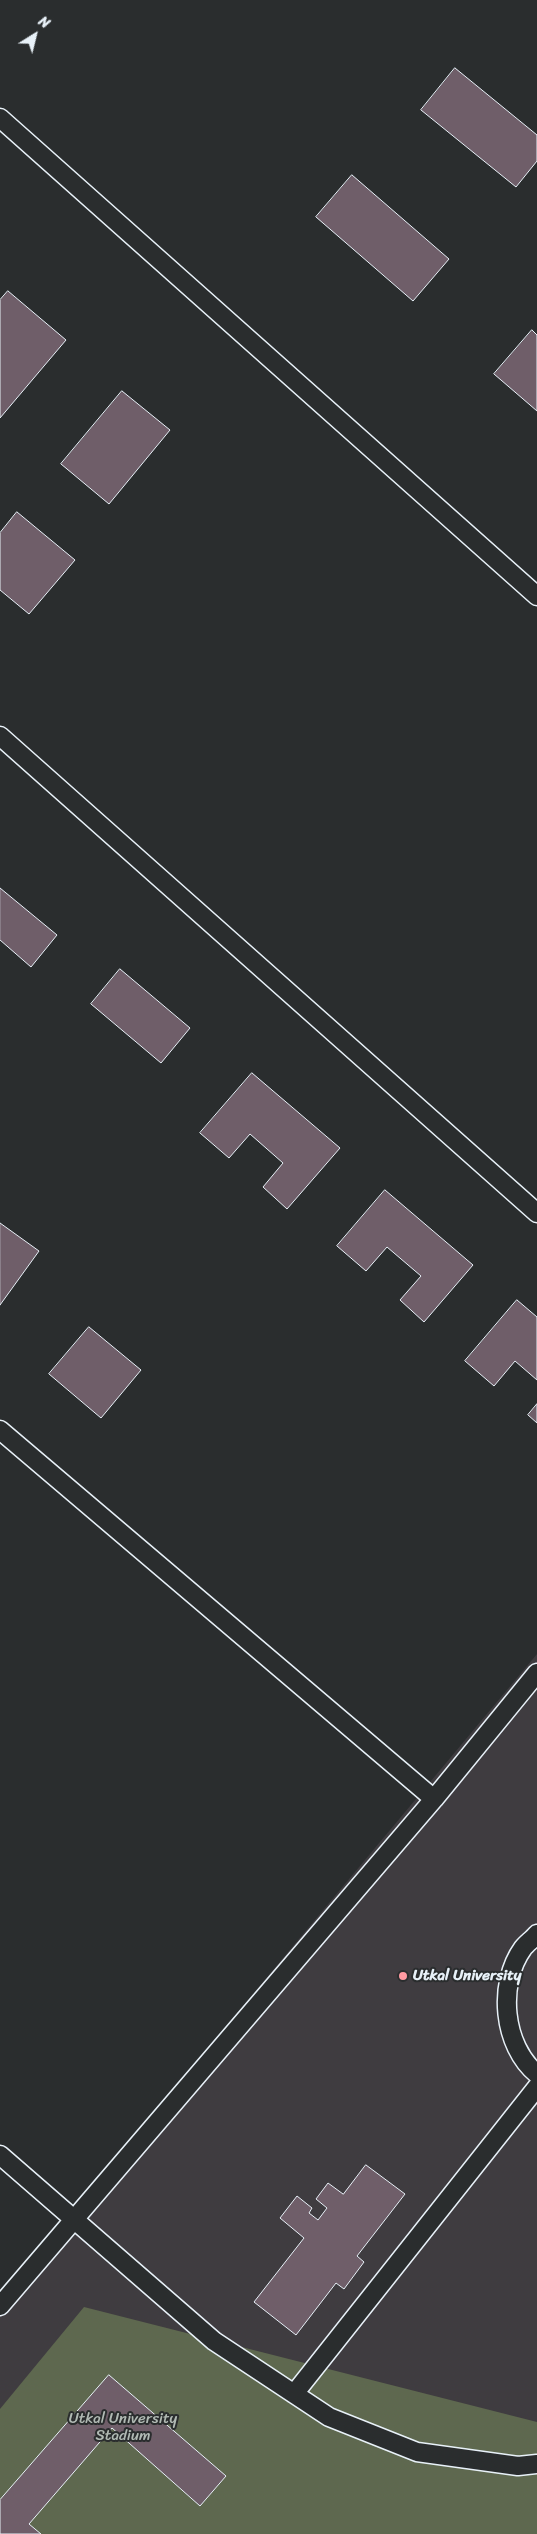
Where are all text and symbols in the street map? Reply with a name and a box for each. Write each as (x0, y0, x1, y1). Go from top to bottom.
text: N (33, 9, 55, 35)
north arrow (10, 10, 60, 60)
place label: Utkal University (413, 1967, 521, 1985)
marker: Utkal University (397, 1970, 409, 1982)
park label: Utkal University Stadium (69, 2410, 177, 2445)

